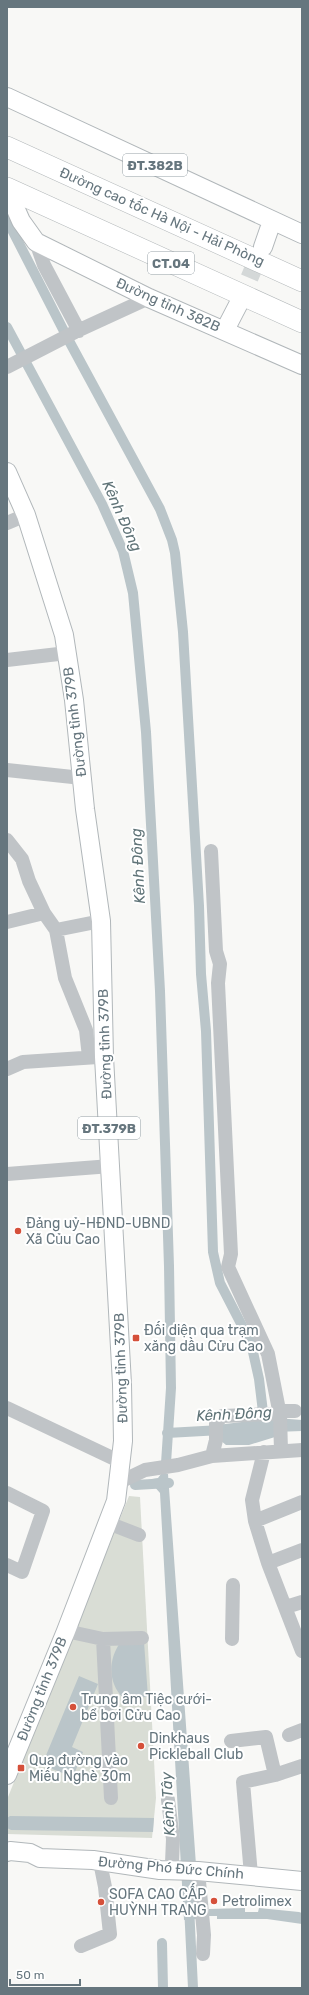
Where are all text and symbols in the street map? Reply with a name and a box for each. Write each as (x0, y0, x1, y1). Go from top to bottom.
road number: ĐT.382B (123, 154, 187, 176)
street label: Đường cao tốc Hà Nội - Hải Phòng (57, 163, 268, 270)
road number: CT.04 (148, 252, 194, 274)
street label: Đường tỉnh 382B (113, 274, 223, 336)
water label: Kênh Đông (98, 478, 146, 554)
street label: Đường tỉnh 379B (60, 666, 90, 778)
water label: Kênh Đông (127, 828, 149, 904)
street label: Đường tỉnh 379B (95, 988, 115, 1100)
road number: ĐT.379B (78, 1117, 140, 1139)
place label: Đảng uỷ-HĐND-UBND Xã Củu Cao (26, 1215, 170, 1248)
marker: Đảng uỷ-HĐND-UBND Xã Củu Cao (13, 1226, 23, 1236)
street label: Đường tỉnh 379B (111, 1312, 131, 1424)
place label: Đối diện qua trạm xăng dầu Cửu Cao (144, 1321, 263, 1355)
marker: Đối diện qua trạm xăng dầu Cửu Cao (131, 1333, 141, 1343)
water label: Kênh Đông (196, 1403, 272, 1425)
street label: Đường tỉnh 379B (13, 1635, 71, 1743)
place label: Trung âm Tiệc cưới- bể bơi Cửu Cao (81, 1691, 212, 1724)
marker: Trung âm Tiệc cưới- bể bơi Cửu Cao (68, 1702, 78, 1712)
place label: Dinkhaus Pickleball Club (149, 1730, 243, 1763)
marker: Dinkhaus Pickleball Club (136, 1741, 146, 1751)
place label: Qua đường vào Miếu Nghè 30m (29, 1752, 131, 1785)
marker: Qua đường vào Miếu Nghè 30m (16, 1763, 26, 1773)
water label: Kênh Tây (157, 1771, 179, 1836)
street label: Đường Phó Đức Chính (97, 1853, 245, 1883)
place label: SOFA CAO CẤP HUỲNH TRANG (109, 1883, 207, 1919)
place label: Petrolimex (222, 1893, 292, 1910)
marker: Petrolimex (209, 1896, 219, 1906)
marker: SOFA CAO CẤP HUỲNH TRANG (96, 1897, 106, 1907)
scale bar (10, 1961, 80, 1987)
text: 50 m (16, 1968, 44, 1982)

